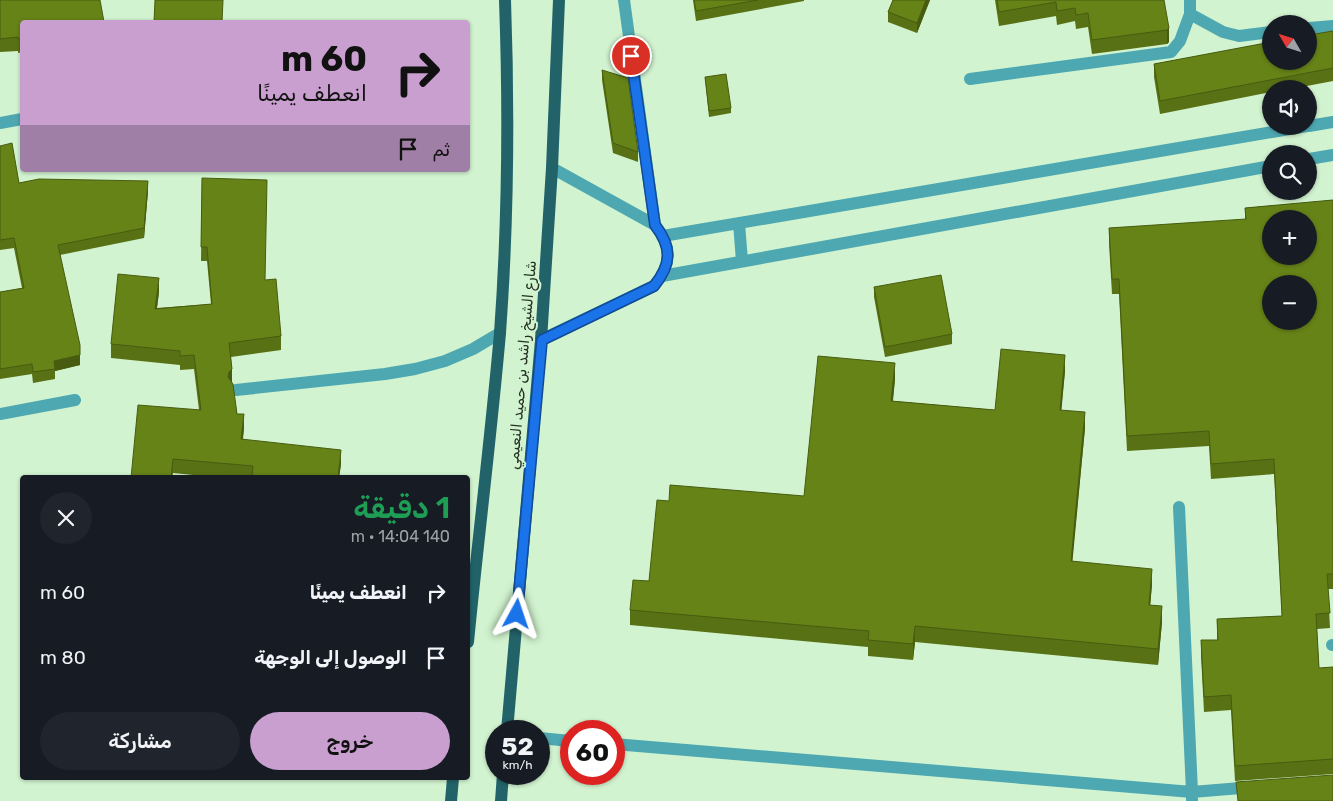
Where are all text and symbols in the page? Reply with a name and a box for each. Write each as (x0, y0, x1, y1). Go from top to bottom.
north arrow (1262, 15, 1318, 70)
map controls (1262, 15, 1317, 330)
pin (610, 35, 652, 77)
text: 60 m (281, 38, 367, 80)
icon: right (385, 40, 450, 105)
icon: arrive (617, 42, 645, 70)
text: انعطف يمينًا (257, 80, 367, 107)
button: sound (1262, 80, 1317, 135)
icon: arrive (394, 135, 422, 163)
text: ثم (432, 138, 450, 161)
button: search (1262, 145, 1317, 200)
button: + (1262, 210, 1317, 265)
street label: شارع الشيخ راشد بن حميد النعيمي (504, 260, 543, 471)
button: − (1262, 275, 1317, 330)
text: 1 دقيقة (353, 490, 450, 526)
button: close (40, 492, 92, 544)
text: 140 m · 14:04 (351, 527, 450, 546)
icon: right (422, 579, 450, 607)
text: 60 m (40, 581, 85, 604)
text: انعطف يمينًا (310, 581, 407, 604)
position arrow (490, 587, 542, 639)
icon: arrive (422, 644, 450, 672)
text: 80 m (40, 646, 86, 669)
text: الوصول إلى الوجهة (254, 646, 407, 669)
button: مشاركة (40, 712, 240, 770)
button: خروج (250, 712, 450, 770)
speed limit sign: 60 (560, 720, 625, 785)
text: 52 (501, 732, 534, 761)
text: km/h (503, 758, 532, 772)

